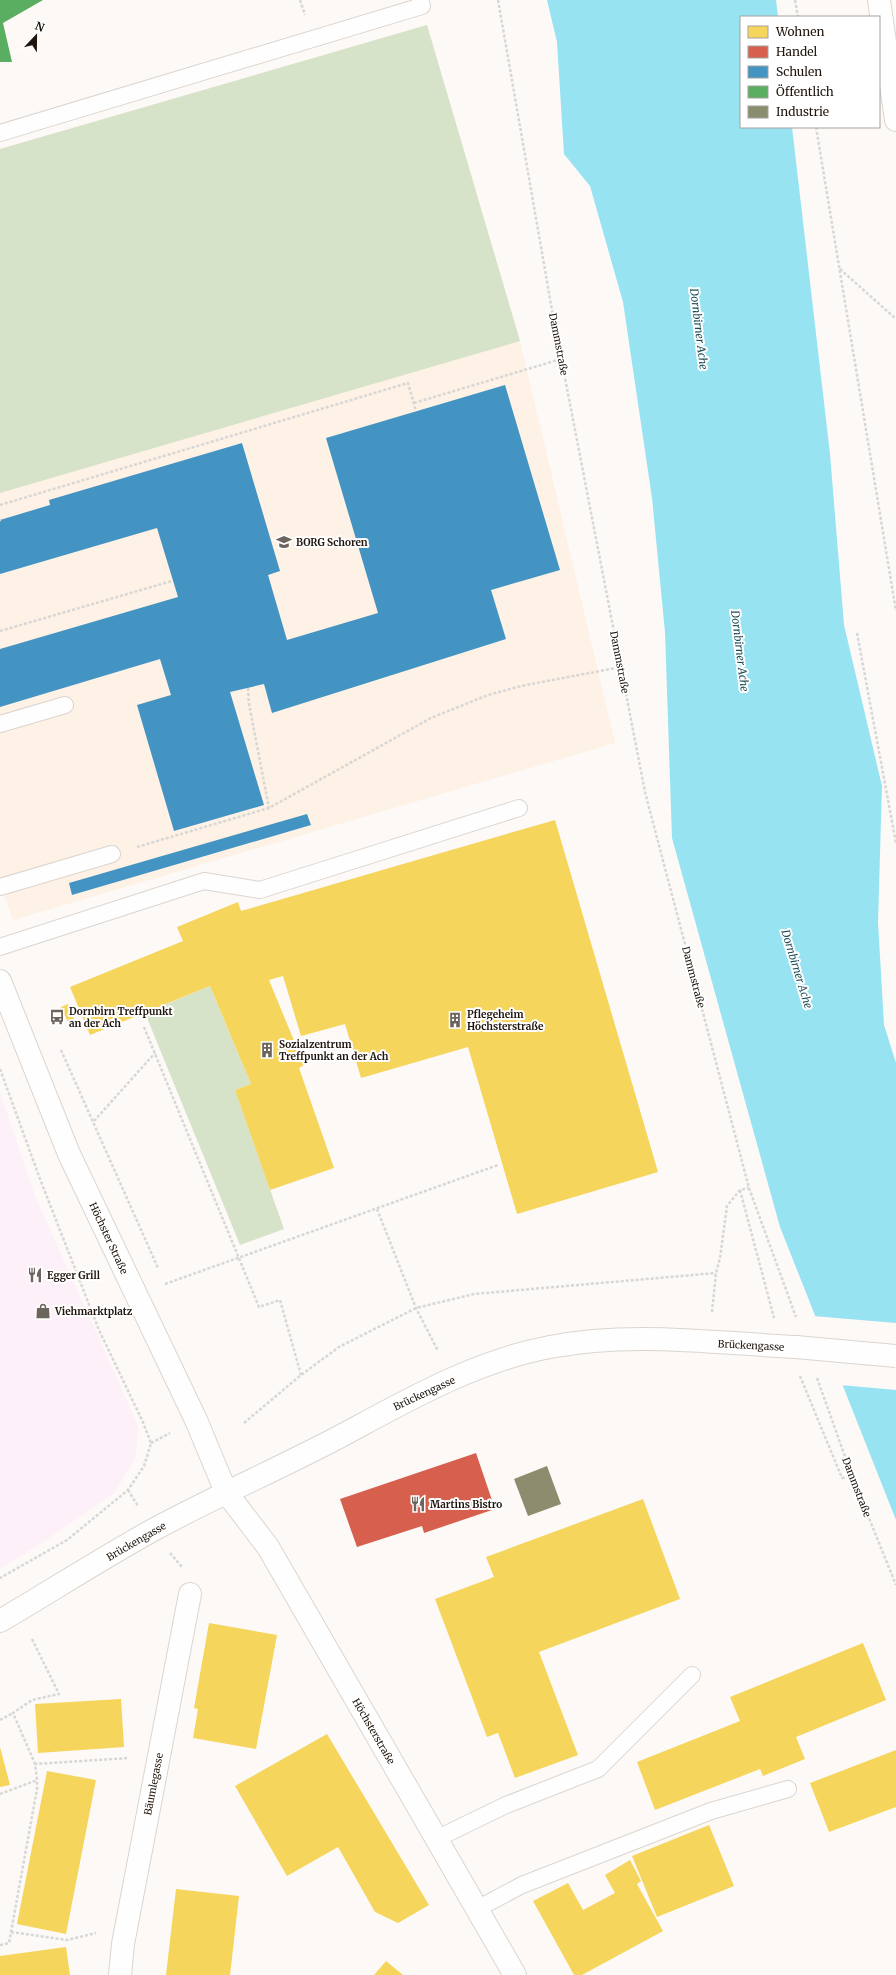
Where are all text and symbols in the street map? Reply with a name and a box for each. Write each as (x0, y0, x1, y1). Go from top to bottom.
north arrow (16, 16, 56, 56)
legend (740, 16, 880, 128)
text: N (33, 19, 47, 35)
text: Wohnen (775, 24, 824, 39)
text: Handel (776, 44, 818, 59)
text: Schulen (776, 64, 822, 79)
text: Öffentlich (776, 84, 834, 99)
text: Industrie (776, 104, 829, 119)
water label: Dornbirner Ache (687, 286, 711, 371)
street label: Dammstraße (546, 312, 571, 376)
school or university icon: BORG Schoren (275, 533, 293, 551)
place label: BORG Schoren (296, 536, 368, 549)
water label: Dornbirner Ache (728, 608, 752, 693)
street label: Dammstraße (607, 630, 632, 694)
water label: Dornbirner Ache (778, 927, 816, 1011)
street label: Dammstraße (679, 945, 708, 1009)
place label: Dornbirn Treffpunkt an der Ach (69, 1005, 173, 1030)
bus stop icon: Dornbirn Treffpunkt an der Ach (48, 1008, 66, 1026)
place label: Pflegeheim Höchsterstraße (467, 1008, 544, 1033)
building icon: Pflegeheim Höchsterstraße (446, 1011, 464, 1029)
place label: Sozialzentrum Treffpunkt an der Ach (279, 1038, 389, 1063)
building icon: Sozialzentrum Treffpunkt an der Ach (258, 1041, 276, 1059)
street label: Höchster Straße (86, 1200, 131, 1276)
restaurant icon: Egger Grill (26, 1266, 44, 1284)
place label: Egger Grill (47, 1269, 101, 1282)
shop icon: Viehmarktplatz (34, 1302, 52, 1320)
place label: Viehmarktplatz (54, 1305, 133, 1318)
street label: Brückengasse (717, 1337, 785, 1354)
street label: Brückengasse (391, 1373, 457, 1413)
street label: Dammstraße (839, 1455, 874, 1519)
restaurant icon: Martins Bistro (409, 1495, 427, 1513)
place label: Martins Bistro (430, 1498, 502, 1511)
street label: Brückengasse (104, 1519, 168, 1564)
street label: Höchsterstraße (349, 1696, 398, 1767)
street label: Bäumlegasse (141, 1752, 166, 1816)

